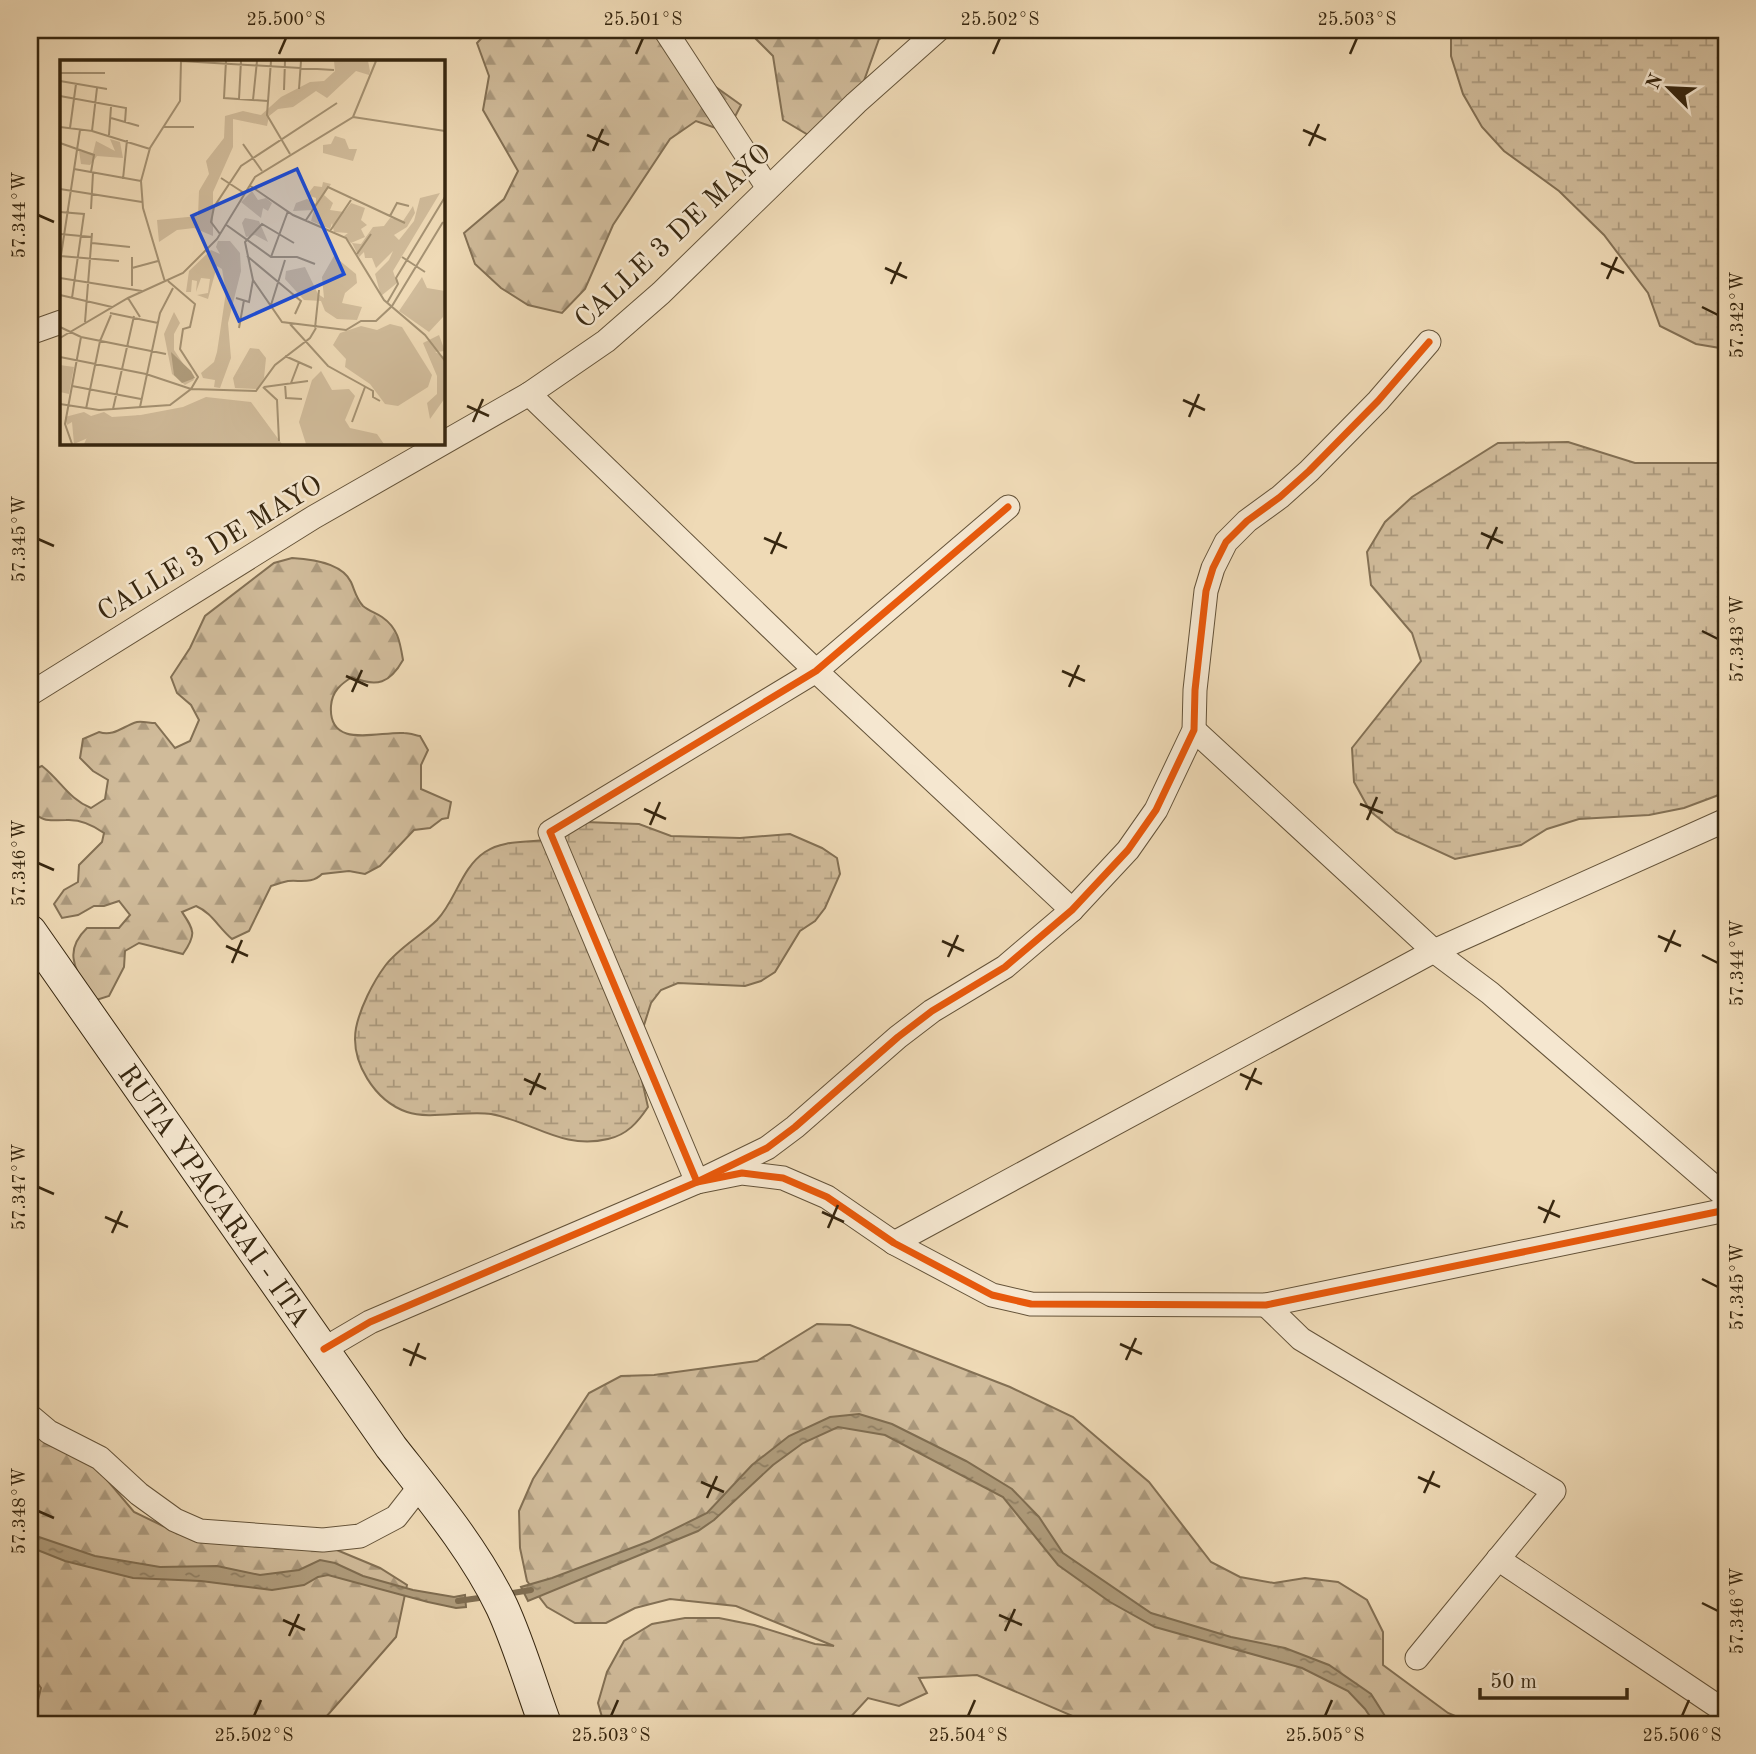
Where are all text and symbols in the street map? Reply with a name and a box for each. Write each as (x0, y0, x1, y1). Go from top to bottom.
text: 25.500°S (247, 11, 325, 29)
text: 25.501°S (604, 11, 682, 29)
text: 25.502°S (961, 11, 1039, 29)
text: 25.503°S (1318, 11, 1396, 29)
north arrow (1634, 52, 1704, 122)
inset map (60, 60, 444, 444)
text: N (1644, 71, 1668, 93)
street label: CALLE 3 DE MAYO (571, 139, 777, 335)
text: 57.344°W (11, 172, 29, 258)
text: 57.342°W (1729, 272, 1747, 358)
street label: CALLE 3 DE MAYO (93, 471, 328, 628)
text: 57.345°W (11, 496, 29, 582)
text: 57.343°W (1729, 596, 1747, 682)
text: 57.346°W (11, 820, 29, 906)
text: 57.344°W (1729, 920, 1747, 1006)
street label: RUTA YPACARAI - ITA (111, 1061, 314, 1333)
text: 57.347°W (11, 1144, 29, 1230)
text: 57.345°W (1729, 1244, 1747, 1330)
text: 57.348°W (11, 1468, 29, 1554)
text: 57.346°W (1729, 1568, 1747, 1654)
scale bar (1480, 1656, 1626, 1700)
text: 50 m (1490, 1672, 1537, 1693)
text: 25.502°S (215, 1727, 293, 1745)
text: 25.503°S (572, 1727, 650, 1745)
text: 25.504°S (929, 1727, 1007, 1745)
text: 25.505°S (1286, 1727, 1364, 1745)
text: 25.506°S (1643, 1727, 1721, 1745)

